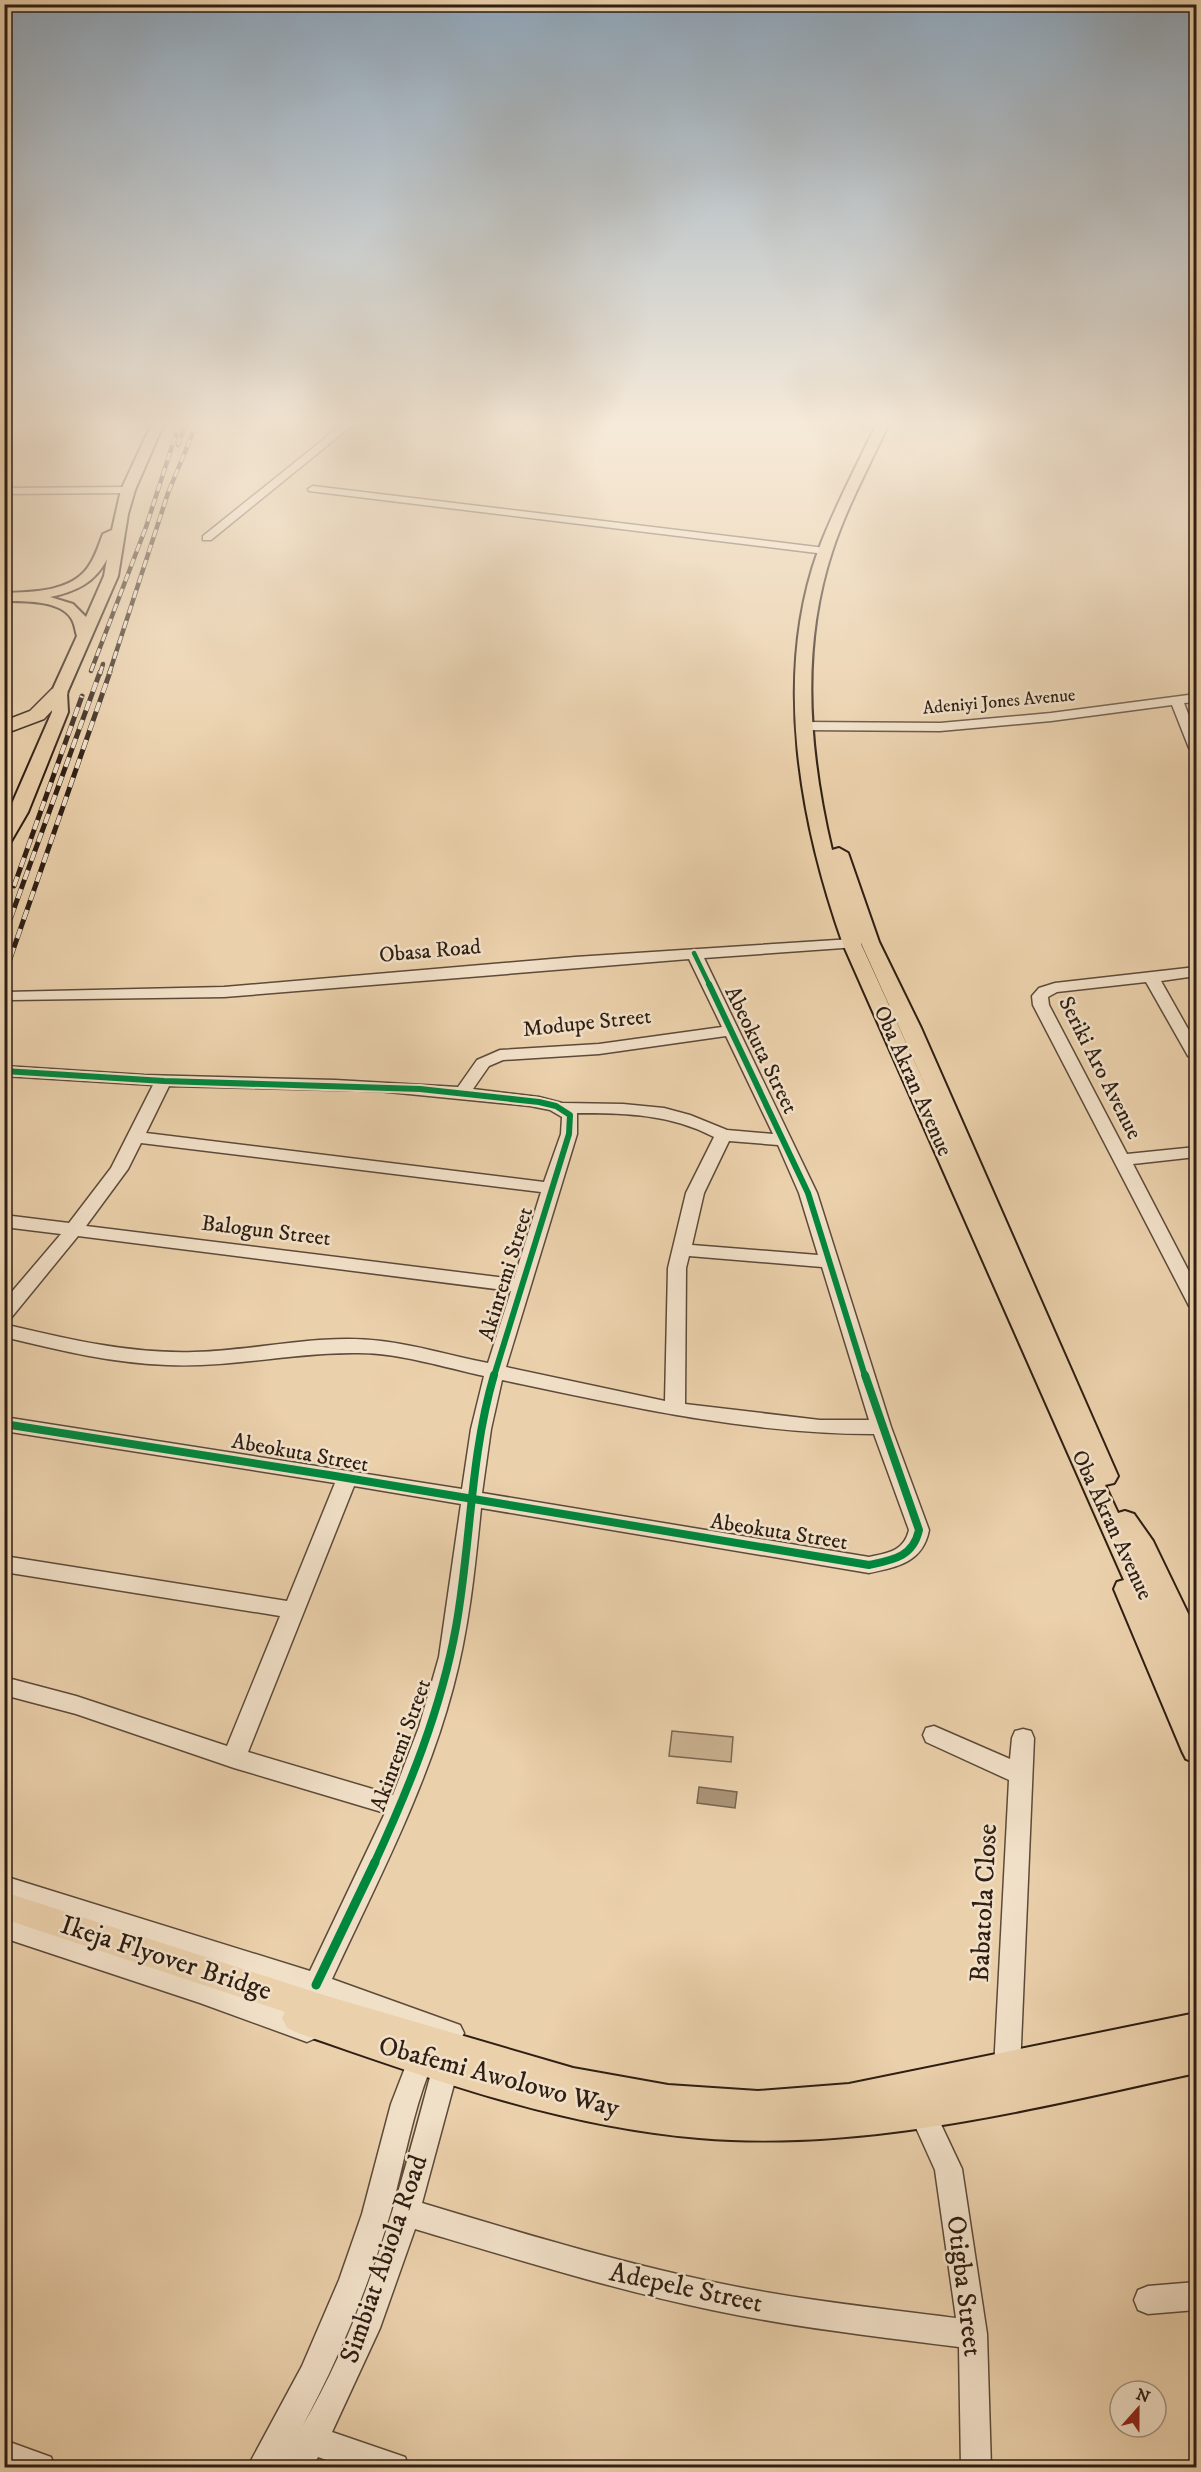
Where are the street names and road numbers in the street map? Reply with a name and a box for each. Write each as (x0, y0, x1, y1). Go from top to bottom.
street label: Adeniyi Jones Avenue (922, 684, 1076, 720)
street label: Obasa Road (378, 933, 482, 969)
street label: Abeokuta Street (718, 982, 804, 1118)
street label: Seriki Aro Avenue (1052, 992, 1148, 1144)
street label: Oba Akran Avenue (868, 1001, 958, 1161)
street label: Modupe Street (521, 1003, 653, 1043)
street label: Akinremi Street (473, 1204, 539, 1344)
street label: Balogun Street (200, 1210, 332, 1252)
street label: Abeokuta Street (229, 1428, 371, 1478)
street label: Oba Akran Avenue (1066, 1446, 1158, 1604)
street label: Abeokuta Street (708, 1508, 850, 1556)
street label: Akinremi Street (365, 1675, 437, 1815)
street label: Babatola Close (963, 1823, 1005, 1983)
street label: Ikeja Flyover Bridge (56, 1908, 276, 2008)
street label: Obafemi Awolowo Way (375, 2029, 623, 2126)
street label: Simbiat Abiola Road (332, 2150, 436, 2368)
street label: Otigba Street (938, 2214, 990, 2359)
street label: Adepele Street (606, 2255, 766, 2321)

